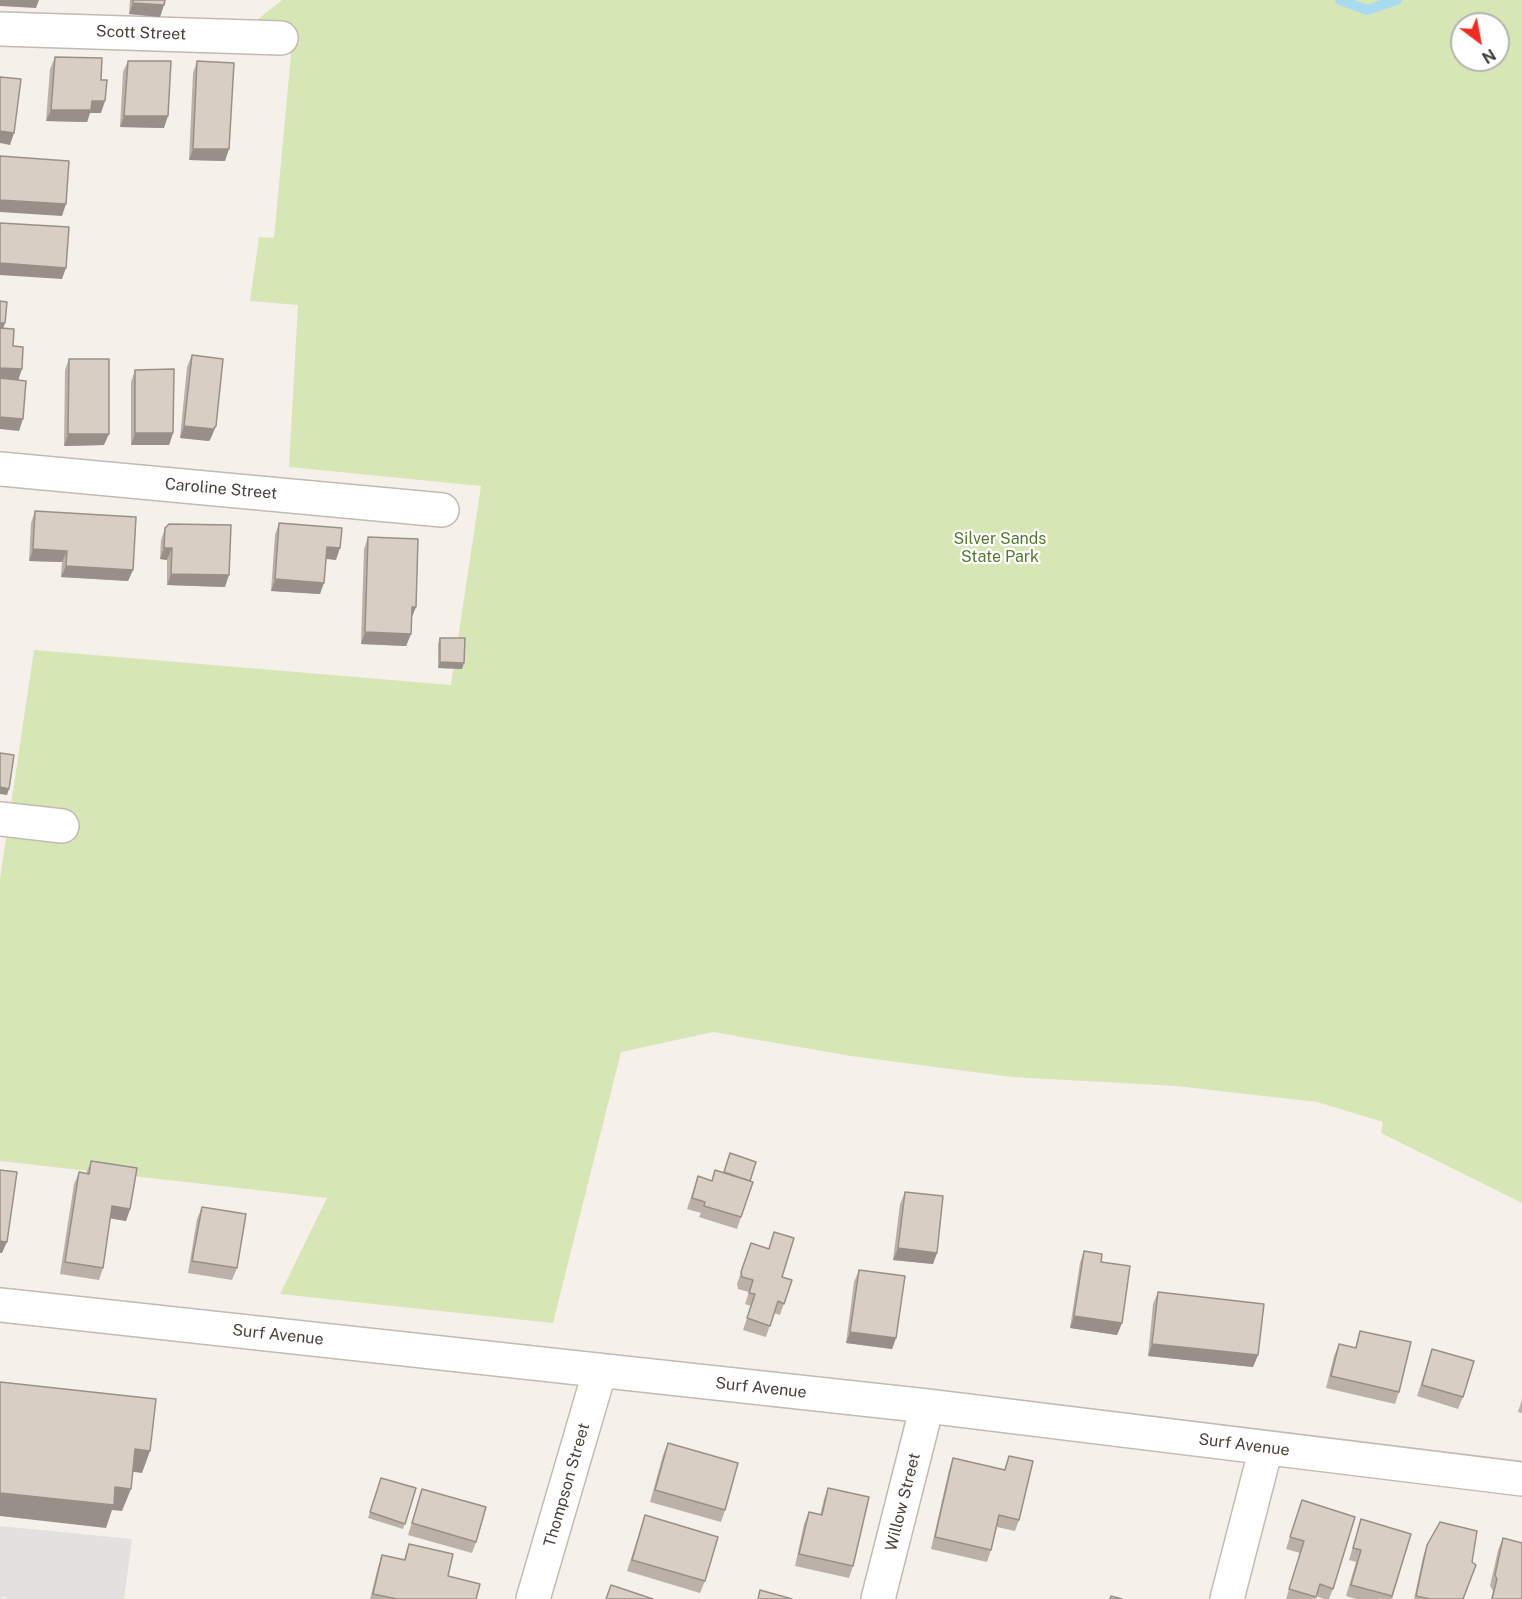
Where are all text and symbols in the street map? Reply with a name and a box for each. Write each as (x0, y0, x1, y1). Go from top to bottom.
north arrow (1450, 12, 1510, 72)
street label: Scott Street (96, 22, 186, 44)
text: N (1478, 45, 1499, 67)
street label: Caroline Street (164, 475, 278, 503)
park label: Silver Sands State Park (954, 529, 1046, 567)
street label: Surf Avenue (231, 1321, 325, 1349)
street label: Surf Avenue (714, 1374, 808, 1402)
street label: Thompson Street (540, 1421, 594, 1549)
street label: Surf Avenue (1197, 1430, 1291, 1460)
street label: Willow Street (882, 1451, 924, 1553)

